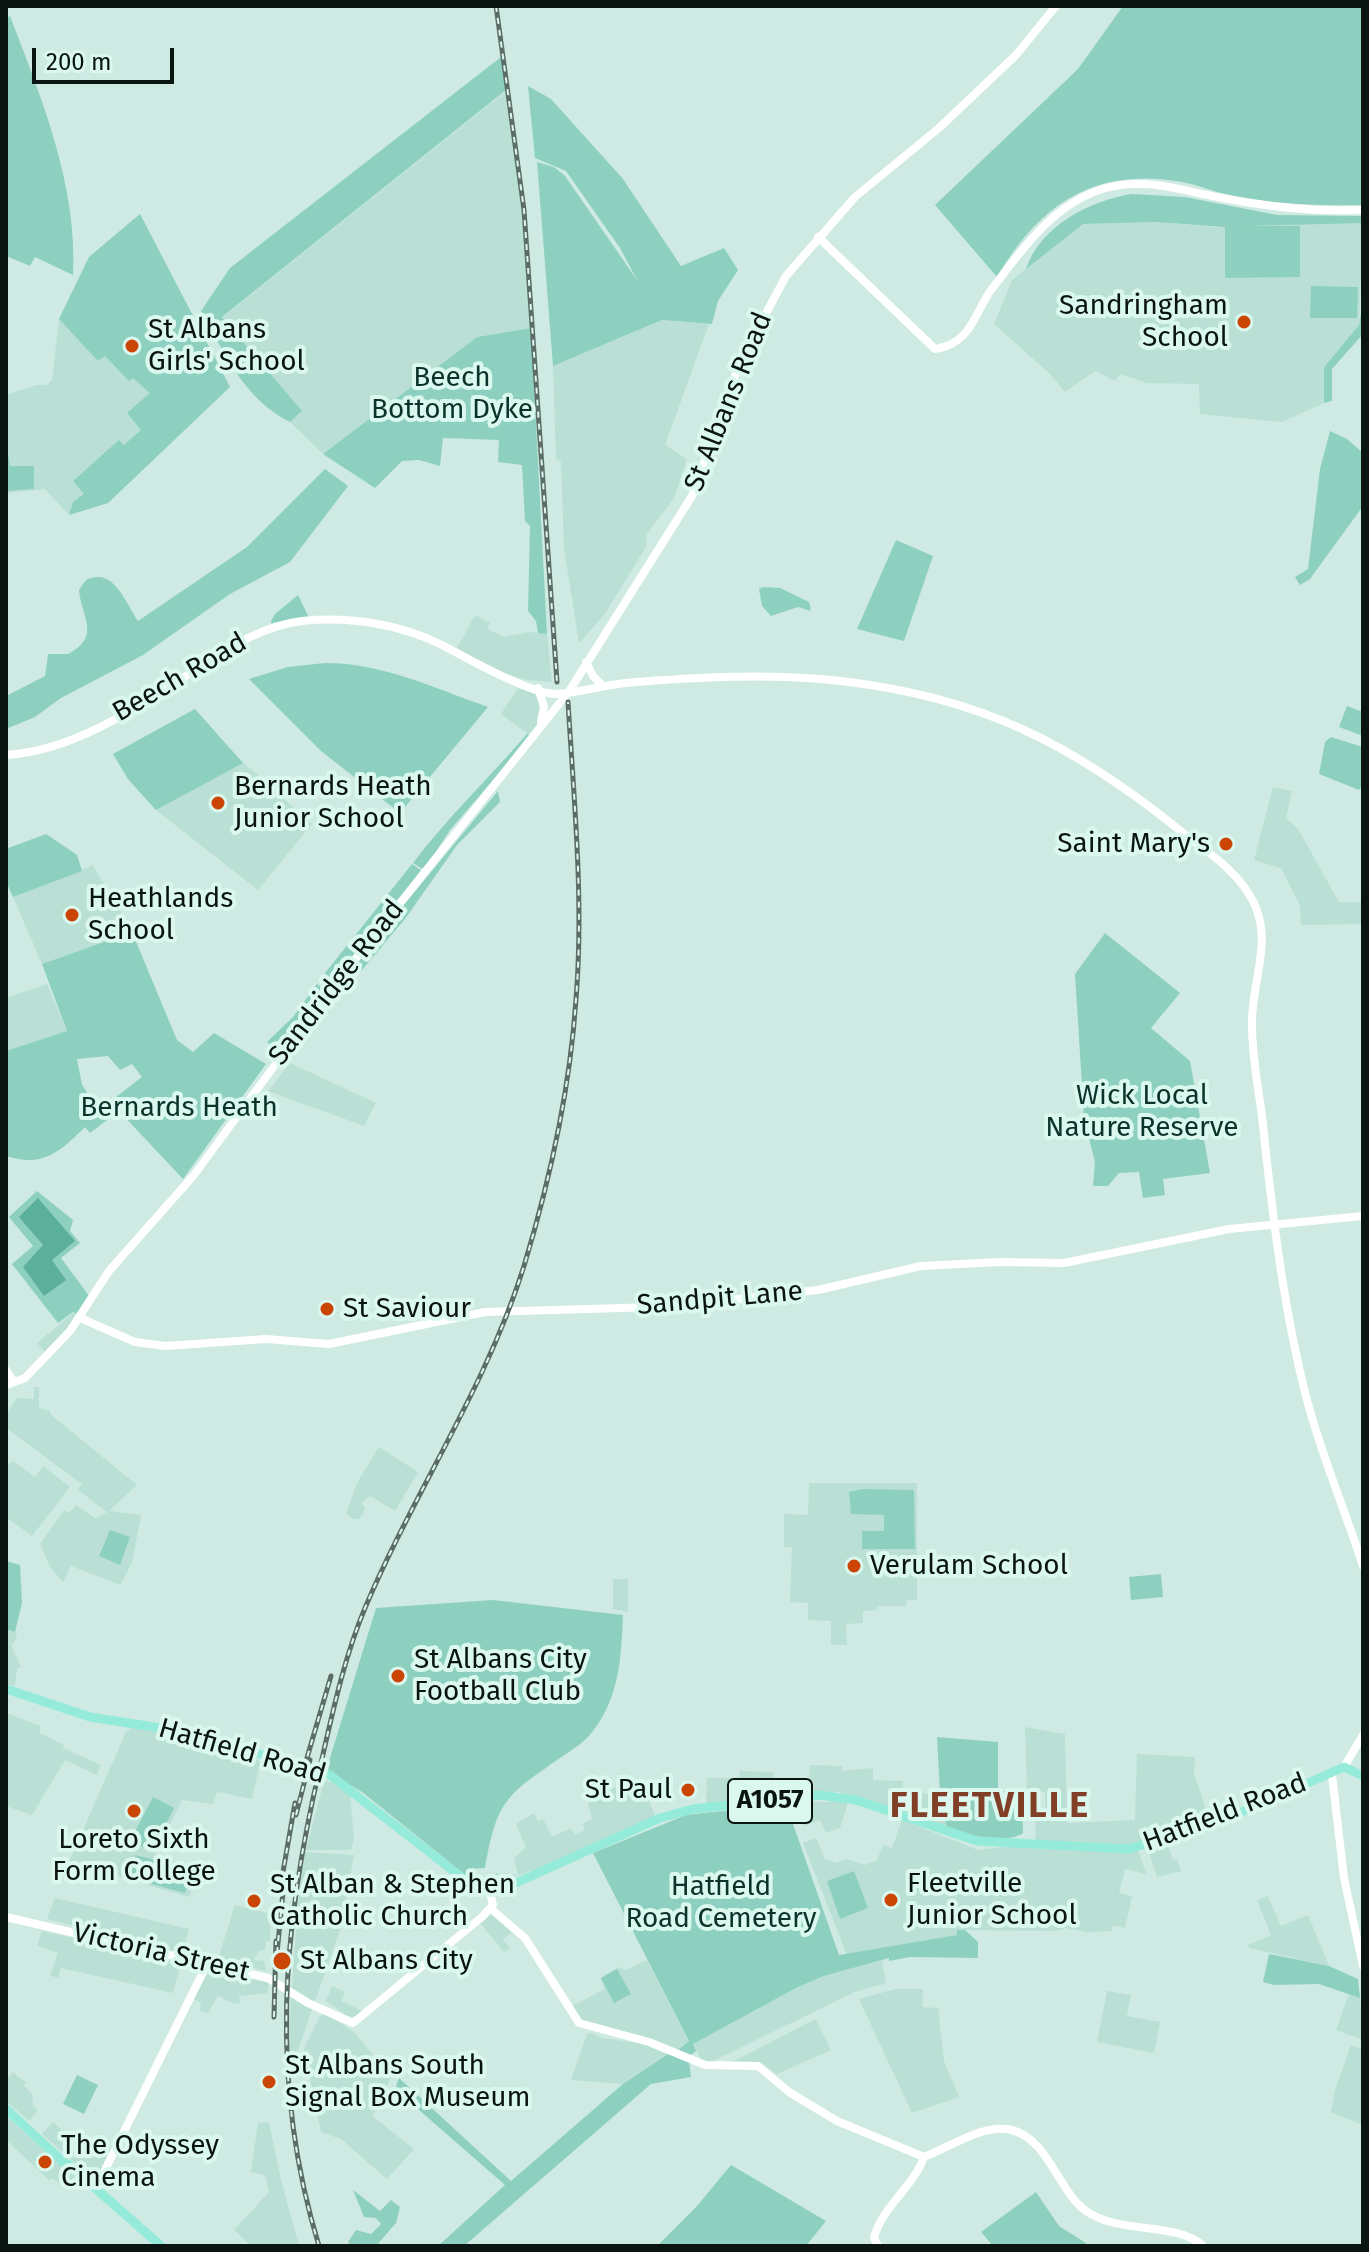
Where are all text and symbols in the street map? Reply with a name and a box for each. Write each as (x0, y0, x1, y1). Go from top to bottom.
scale bar (36, 32, 178, 82)
text: 200 m (46, 48, 112, 76)
place label: Sandringham School (1059, 289, 1228, 355)
street label: St Albans Road (678, 308, 780, 496)
place label: St Albans Girls' School (148, 313, 305, 379)
marker: Sandringham School (1235, 313, 1253, 331)
marker: St Albans Girls' School (123, 337, 141, 355)
park label: Beech Bottom Dyke (371, 361, 533, 427)
street label: Beech Road (107, 626, 253, 730)
place label: Bernards Heath Junior School (234, 770, 432, 836)
marker: Bernards Heath Junior School (209, 794, 227, 812)
place label: Saint Mary's (1057, 827, 1210, 861)
marker: Saint Mary's (1217, 835, 1235, 853)
place label: Heathlands School (88, 882, 233, 948)
street label: Sandridge Road (262, 894, 412, 1072)
marker: Heathlands School (63, 906, 81, 924)
park label: Wick Local Nature Reserve (1045, 1079, 1239, 1145)
park label: Bernards Heath (80, 1091, 278, 1125)
street label: Sandpit Lane (636, 1275, 804, 1323)
place label: St Saviour (343, 1292, 471, 1326)
marker: St Saviour (318, 1300, 336, 1318)
place label: Verulam School (870, 1549, 1068, 1583)
marker: Verulam School (845, 1557, 863, 1575)
place label: St Albans City Football Club (414, 1643, 587, 1709)
marker: St Albans City Football Club (389, 1667, 407, 1685)
street label: Hatfield Road (154, 1712, 330, 1792)
street label: Hatfield Road (1138, 1766, 1312, 1860)
place label: St Paul (585, 1773, 672, 1807)
road number: A1057 (728, 1779, 812, 1823)
marker: St Paul (679, 1781, 697, 1799)
district label: FLEETVILLE (890, 1785, 1090, 1829)
marker: Loreto Sixth Form College (125, 1802, 143, 1820)
place label: Loreto Sixth Form College (52, 1823, 216, 1889)
place label: Fleetville Junior School (907, 1867, 1077, 1933)
place label: St Alban & Stephen Catholic Church (270, 1868, 515, 1934)
park label: Hatfield Road Cemetery (625, 1870, 817, 1936)
marker: Fleetville Junior School (882, 1891, 900, 1909)
marker: St Alban & Stephen Catholic Church (245, 1892, 263, 1910)
street label: Victoria Street (69, 1916, 253, 1990)
place label: St Albans City (300, 1944, 473, 1978)
marker: St Albans City (271, 1950, 293, 1972)
place label: St Albans South Signal Box Museum (285, 2049, 531, 2115)
marker: St Albans South Signal Box Museum (260, 2073, 278, 2091)
place label: The Odyssey Cinema (61, 2129, 219, 2195)
marker: The Odyssey Cinema (36, 2153, 54, 2171)

